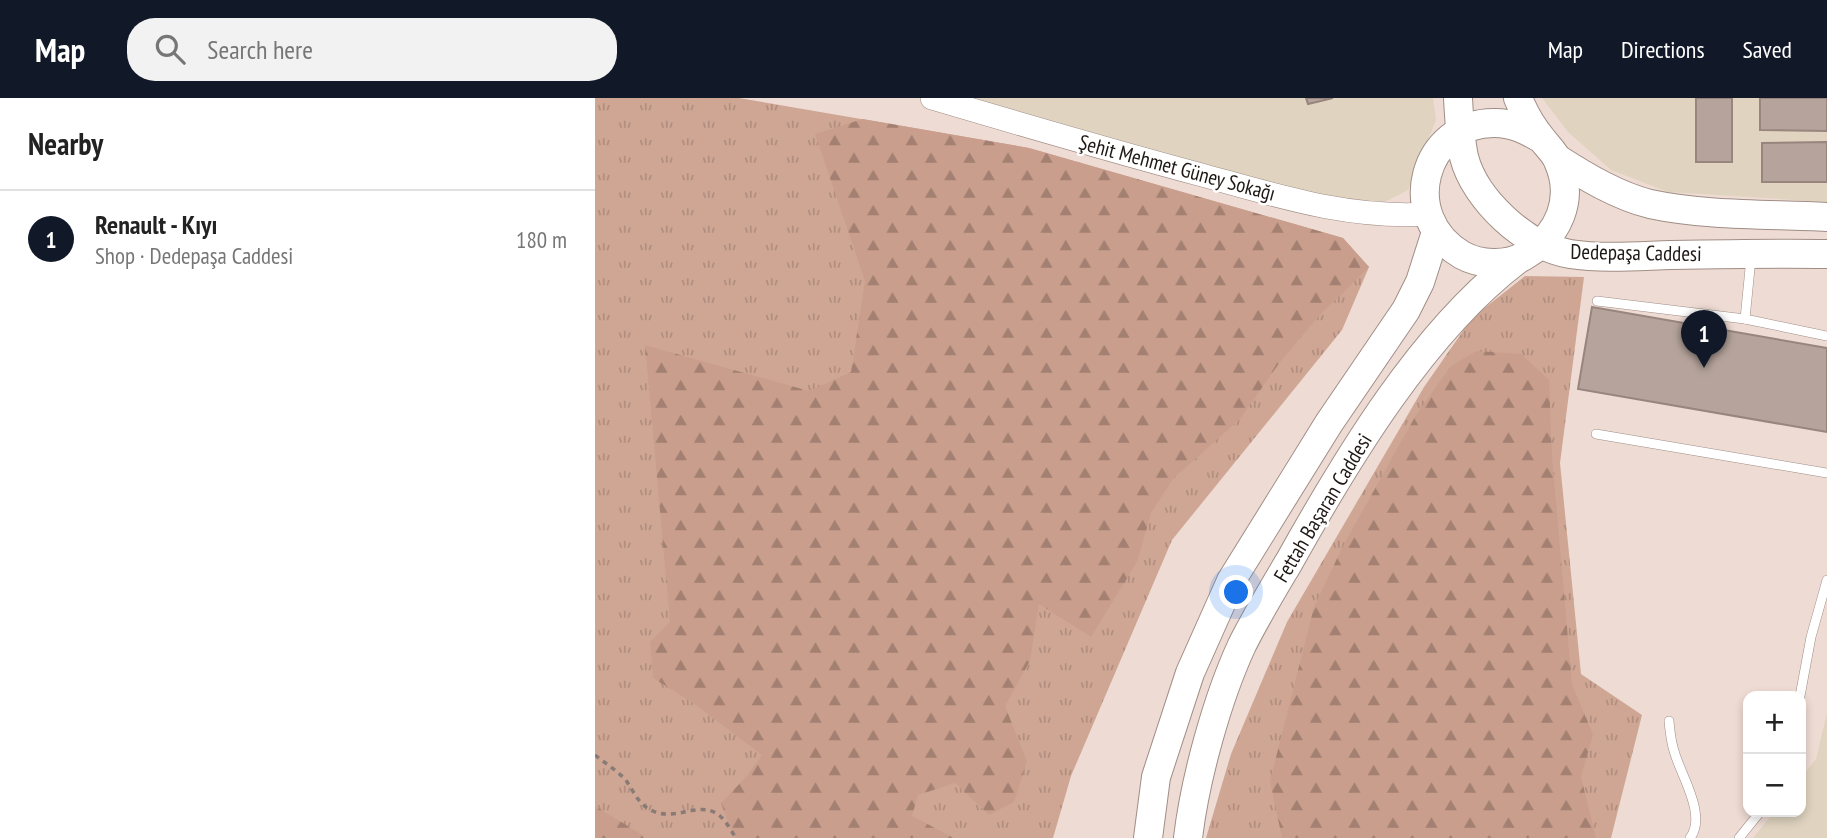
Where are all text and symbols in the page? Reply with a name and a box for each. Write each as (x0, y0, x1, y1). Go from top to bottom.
search box (127, 18, 617, 81)
text: Map (35, 28, 85, 71)
icon: search (151, 30, 189, 68)
text: Search here (207, 33, 313, 66)
text: Map (1548, 34, 1583, 65)
text: Directions (1621, 34, 1705, 65)
text: Saved (1743, 34, 1792, 65)
text: Nearby (28, 124, 103, 163)
street label: Şehit Mehmet Güney Sokağı (1076, 128, 1278, 207)
text: Renault - Kıyı (95, 208, 217, 241)
text: 1 (46, 225, 57, 254)
text: 180 m (516, 225, 567, 254)
street label: Dedepaşa Caddesi (1570, 238, 1702, 267)
text: Shop · Dedepaşa Caddesi (95, 241, 293, 270)
pin: 1 (1681, 310, 1727, 368)
street label: Fettah Başaran Caddesi (1268, 428, 1378, 587)
your location (1219, 575, 1253, 609)
map controls (1743, 691, 1806, 817)
button: + (1743, 691, 1806, 754)
button: − (1743, 754, 1806, 817)

